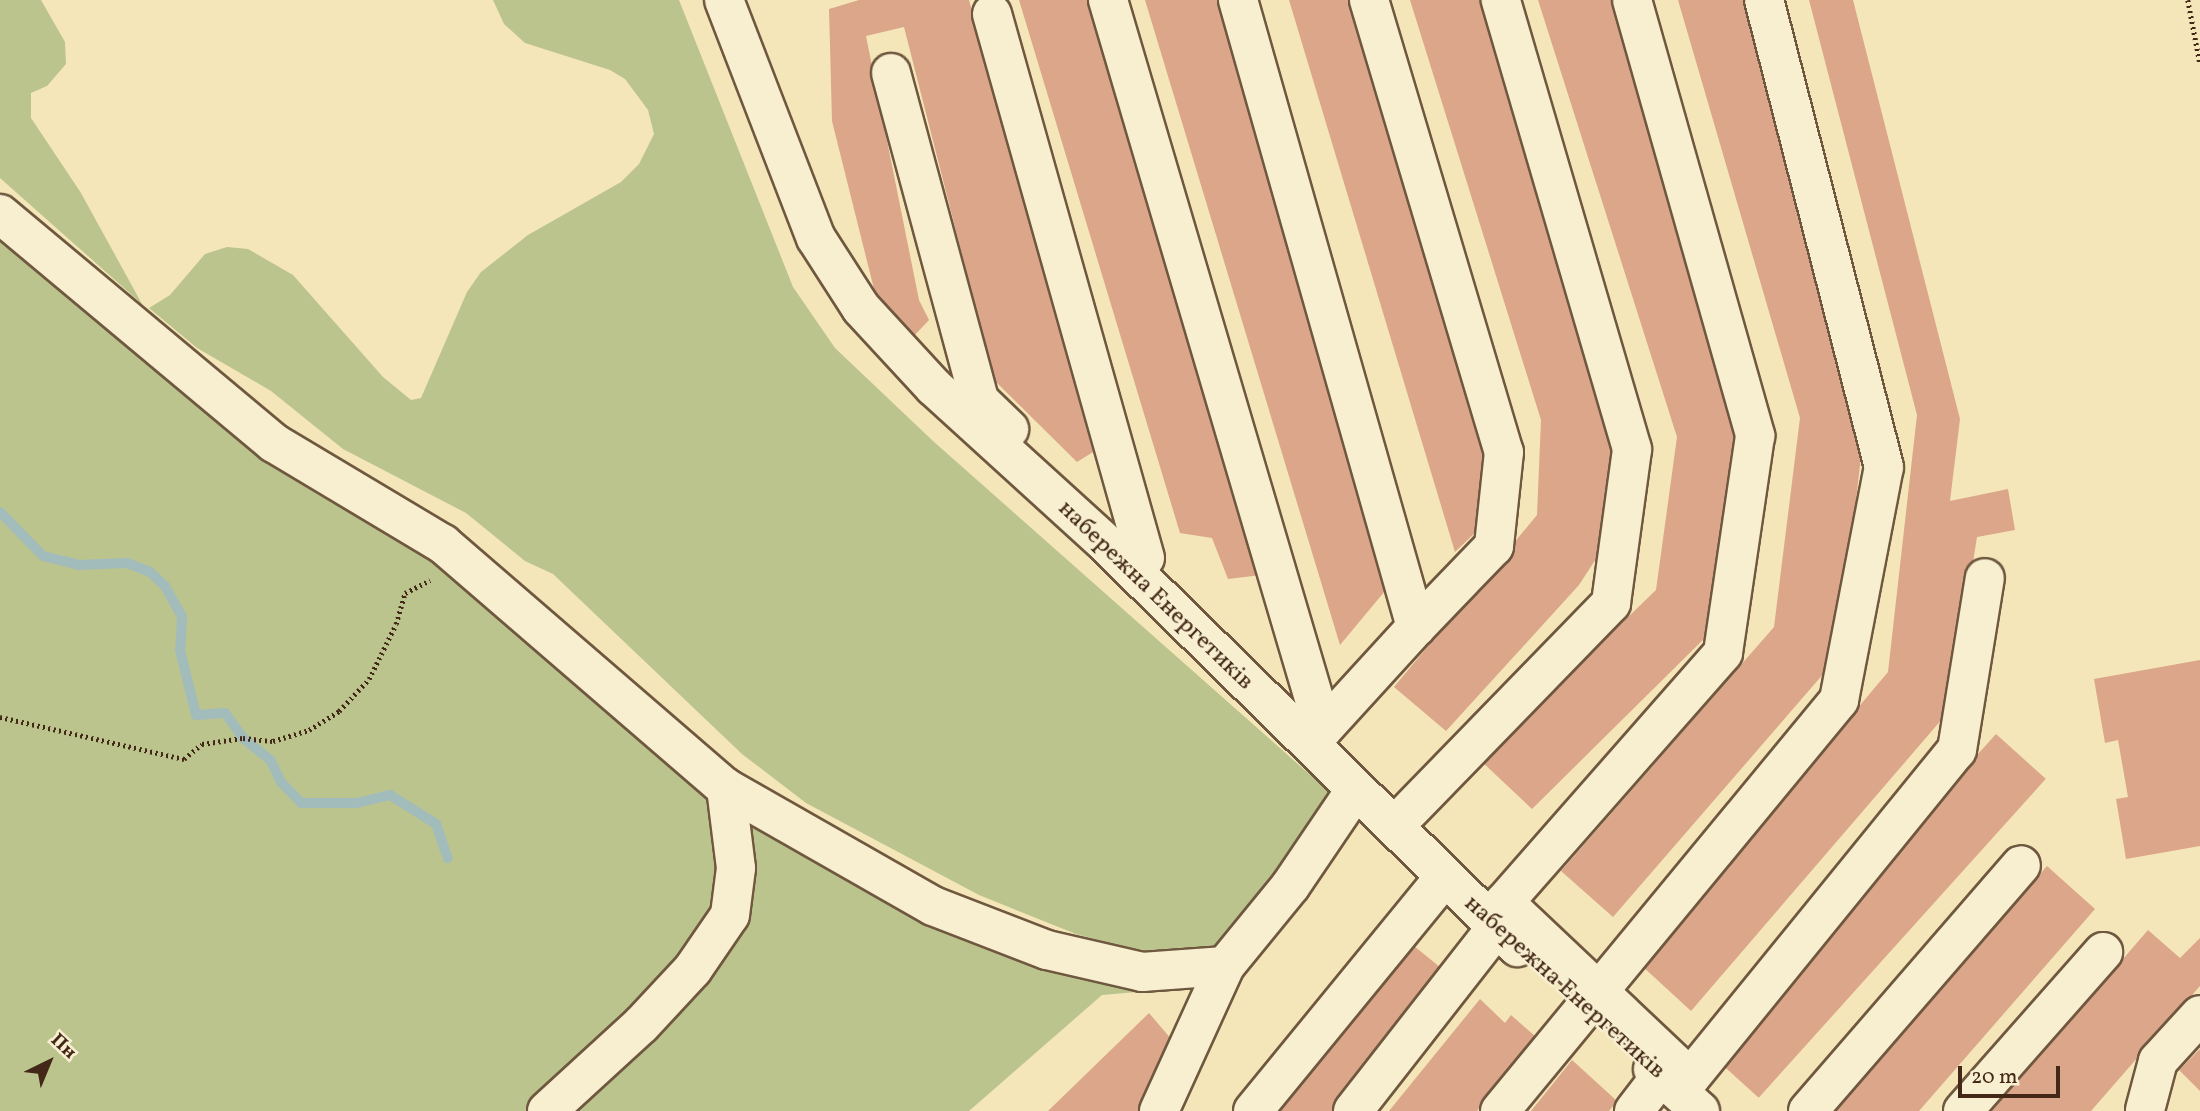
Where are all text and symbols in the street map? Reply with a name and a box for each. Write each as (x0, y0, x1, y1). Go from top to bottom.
street label: набережна Енергетиків (1051, 495, 1259, 697)
street label: набережна Енергетиків (1457, 890, 1671, 1086)
north arrow (14, 1027, 84, 1097)
text: Пн (45, 1028, 82, 1065)
scale bar (1962, 1052, 2064, 1096)
text: 20 m (1971, 1063, 2017, 1092)

